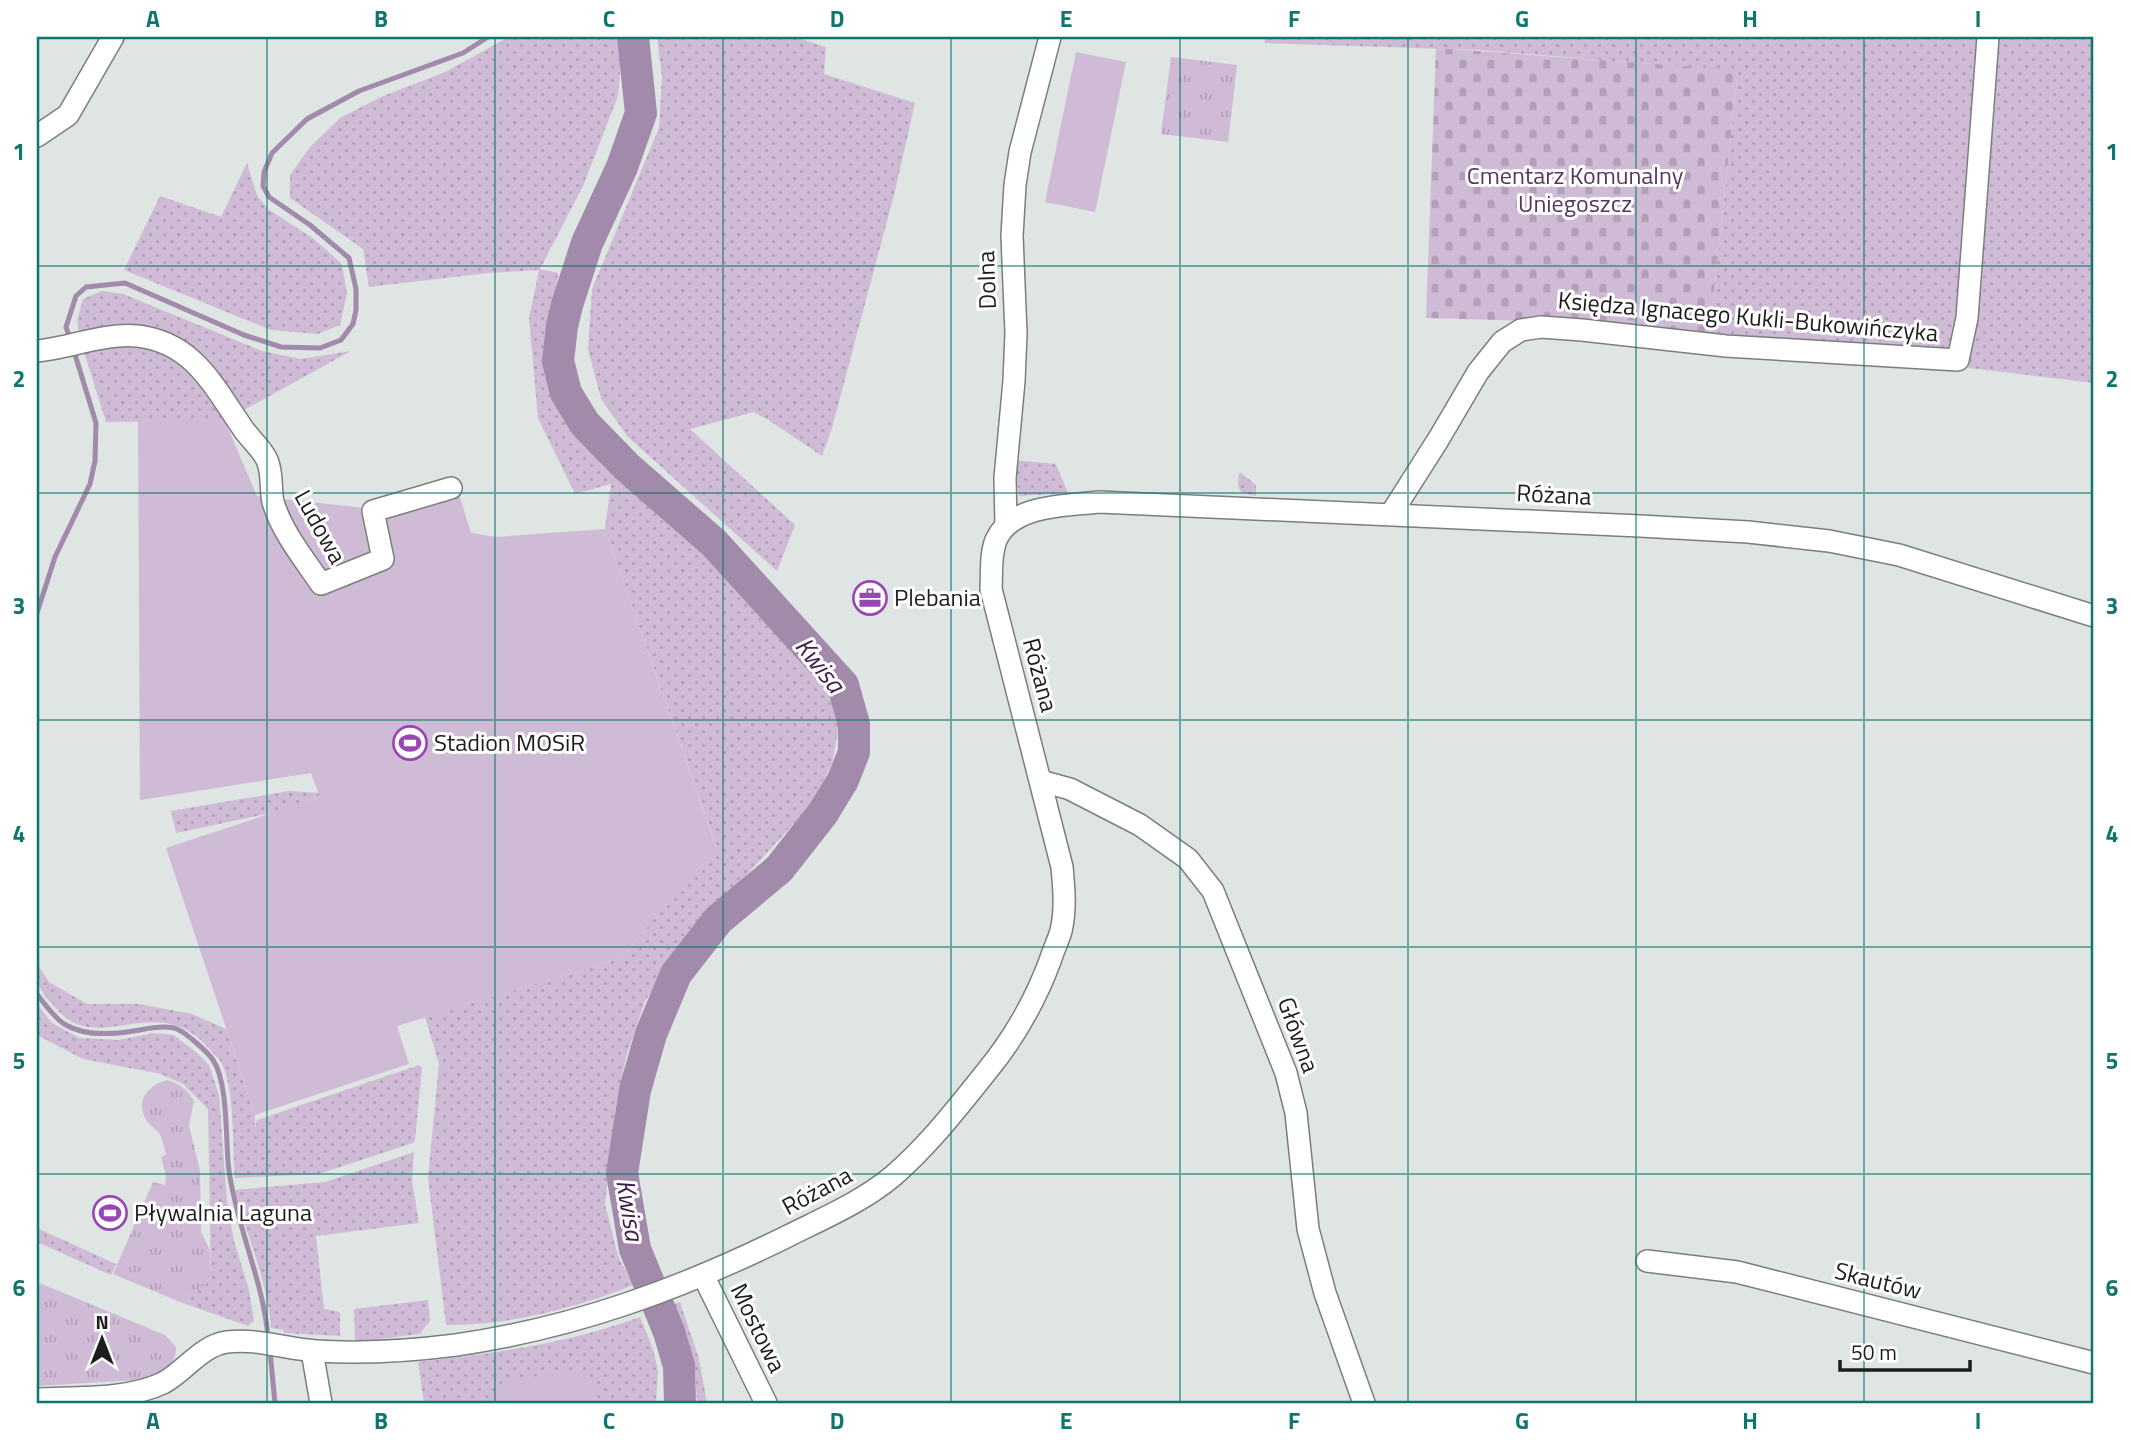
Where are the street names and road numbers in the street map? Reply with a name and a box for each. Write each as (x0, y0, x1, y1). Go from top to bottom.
street label: Dolna (967, 250, 1005, 310)
street label: Księdza Ignacego Kukli-Bukowińczyka (1556, 281, 1940, 351)
street label: Różana (1516, 474, 1592, 514)
street label: Ludowa (286, 483, 356, 570)
street label: Różana (1014, 634, 1068, 716)
street label: Główna (1269, 992, 1329, 1077)
street label: Różana (775, 1157, 858, 1224)
street label: Skautów (1831, 1252, 1926, 1308)
street label: Mostowa (722, 1277, 796, 1378)

